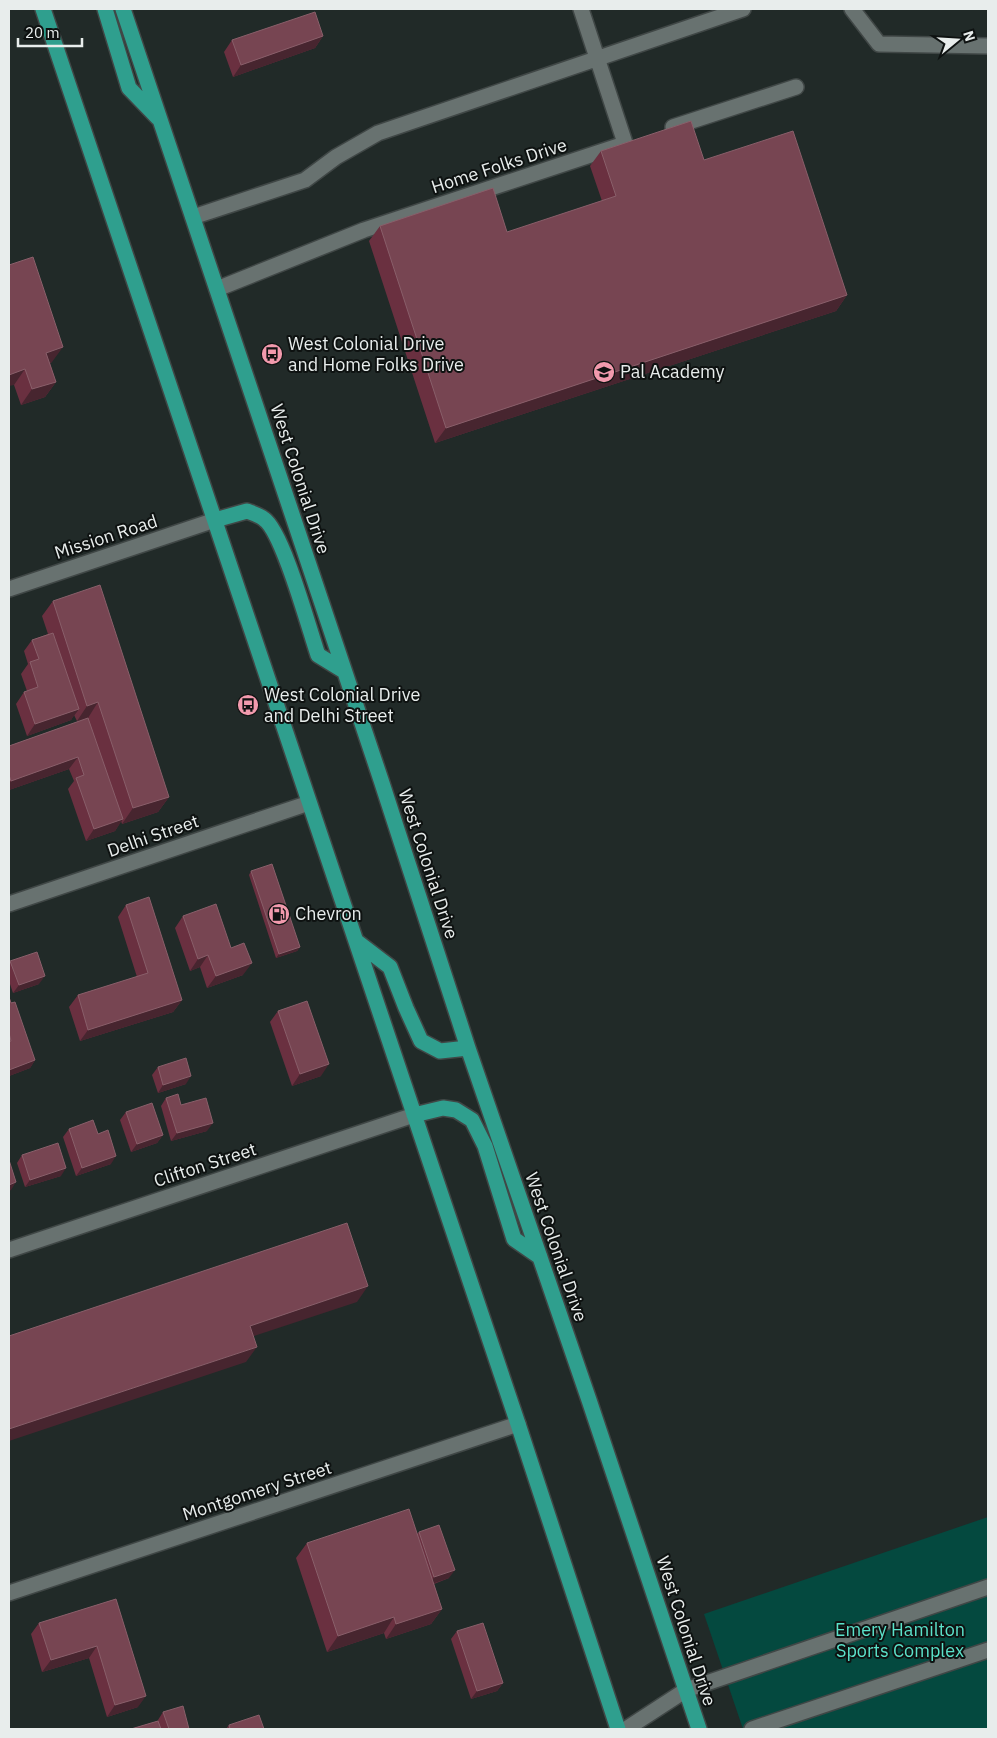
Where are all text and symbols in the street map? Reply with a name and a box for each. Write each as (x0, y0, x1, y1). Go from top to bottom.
scale bar (18, 15, 81, 47)
north arrow (932, 15, 982, 65)
text: 20 m (25, 23, 60, 42)
text: N (959, 28, 979, 44)
street label: Home Folks Drive (428, 133, 570, 198)
place label: West Colonial Drive and Home Folks Drive (288, 332, 464, 376)
bus stop icon: West Colonial Drive and Home Folks Drive (260, 342, 284, 366)
school or university icon: Pal Academy (592, 360, 616, 384)
place label: Pal Academy (620, 360, 725, 383)
street label: West Colonial Drive (265, 401, 336, 557)
street label: Mission Road (51, 509, 160, 564)
place label: West Colonial Drive and Delhi Street (264, 683, 420, 727)
bus stop icon: West Colonial Drive and Delhi Street (236, 693, 260, 717)
street label: West Colonial Drive (393, 786, 464, 942)
street label: Delhi Street (104, 809, 202, 862)
fuel station icon: Chevron (267, 902, 291, 926)
place label: Chevron (295, 902, 362, 925)
street label: Clifton Street (151, 1137, 259, 1192)
street label: West Colonial Drive (520, 1169, 593, 1325)
street label: Montgomery Street (179, 1456, 334, 1525)
street label: West Colonial Drive (651, 1553, 722, 1709)
park label: Emery Hamilton Sports Complex (835, 1618, 965, 1662)

